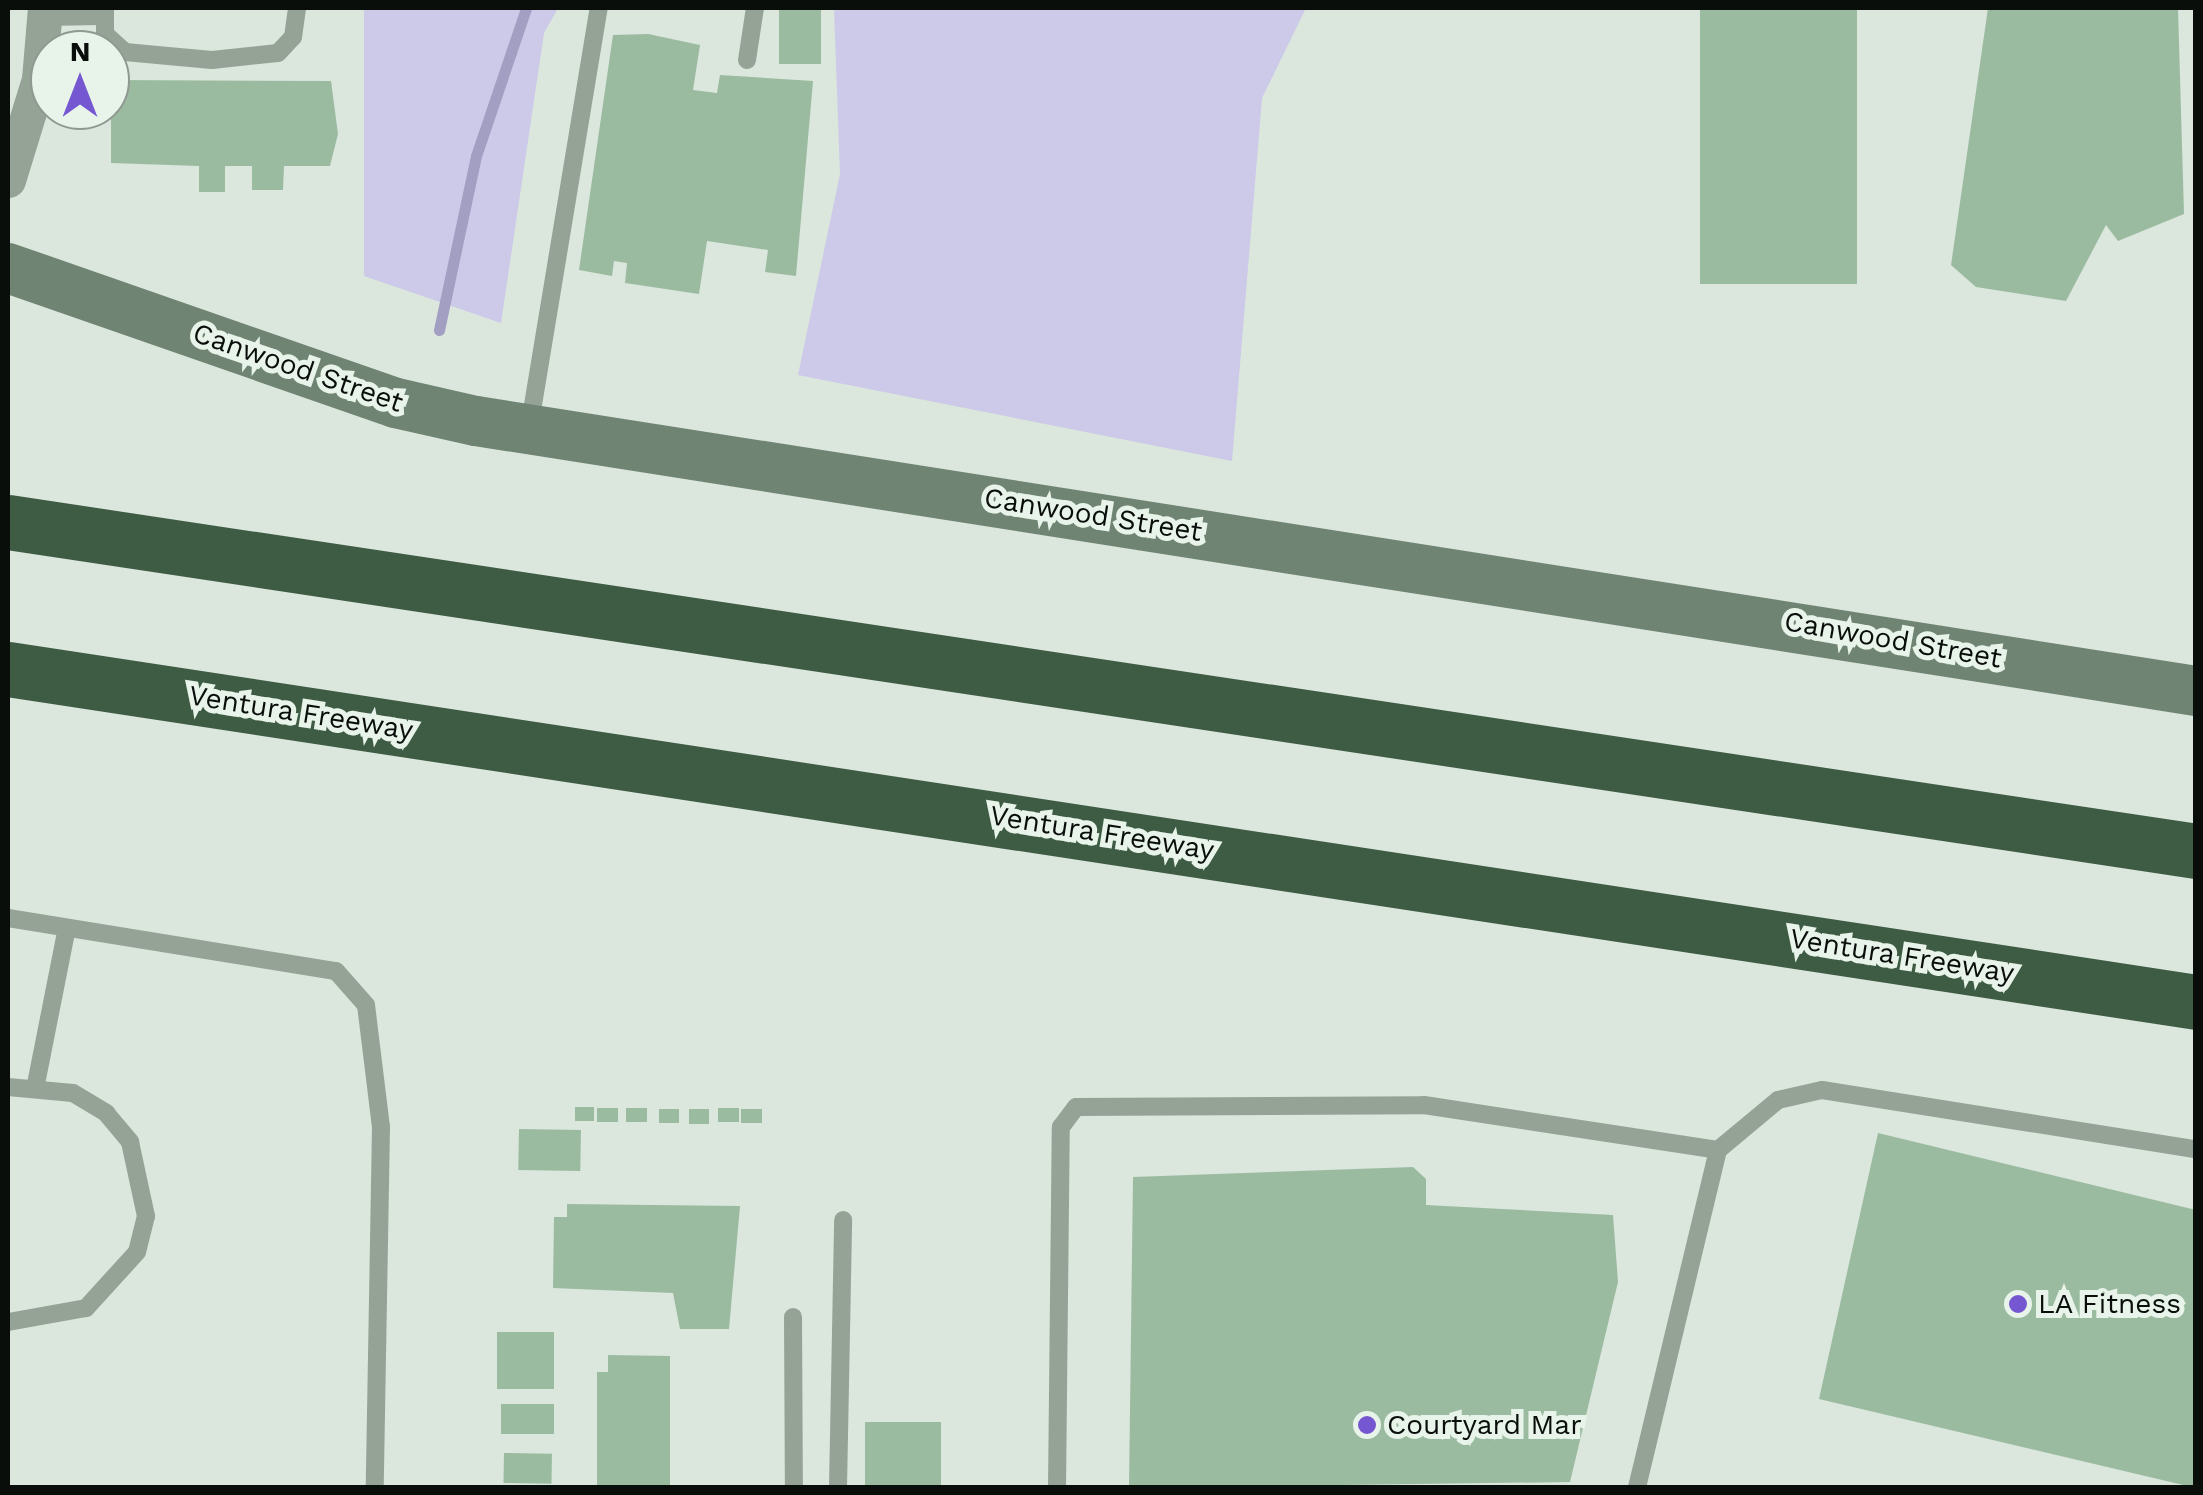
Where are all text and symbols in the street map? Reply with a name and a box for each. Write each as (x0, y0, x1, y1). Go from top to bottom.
north arrow (30, 30, 130, 130)
text: N (70, 35, 90, 68)
street label: Canwood Street (188, 316, 408, 420)
street label: Canwood Street (982, 481, 1204, 549)
street label: Canwood Street (1782, 604, 2004, 676)
street label: Ventura Freeway (186, 679, 416, 747)
street label: Ventura Freeway (987, 799, 1217, 867)
street label: Ventura Freeway (1787, 922, 2017, 990)
place label: LA Fitness (2038, 1287, 2182, 1321)
marker: LA Fitness (2007, 1293, 2029, 1315)
place label: Courtyard Mar (1387, 1408, 1582, 1442)
marker: Courtyard Mar (1356, 1414, 1378, 1436)

